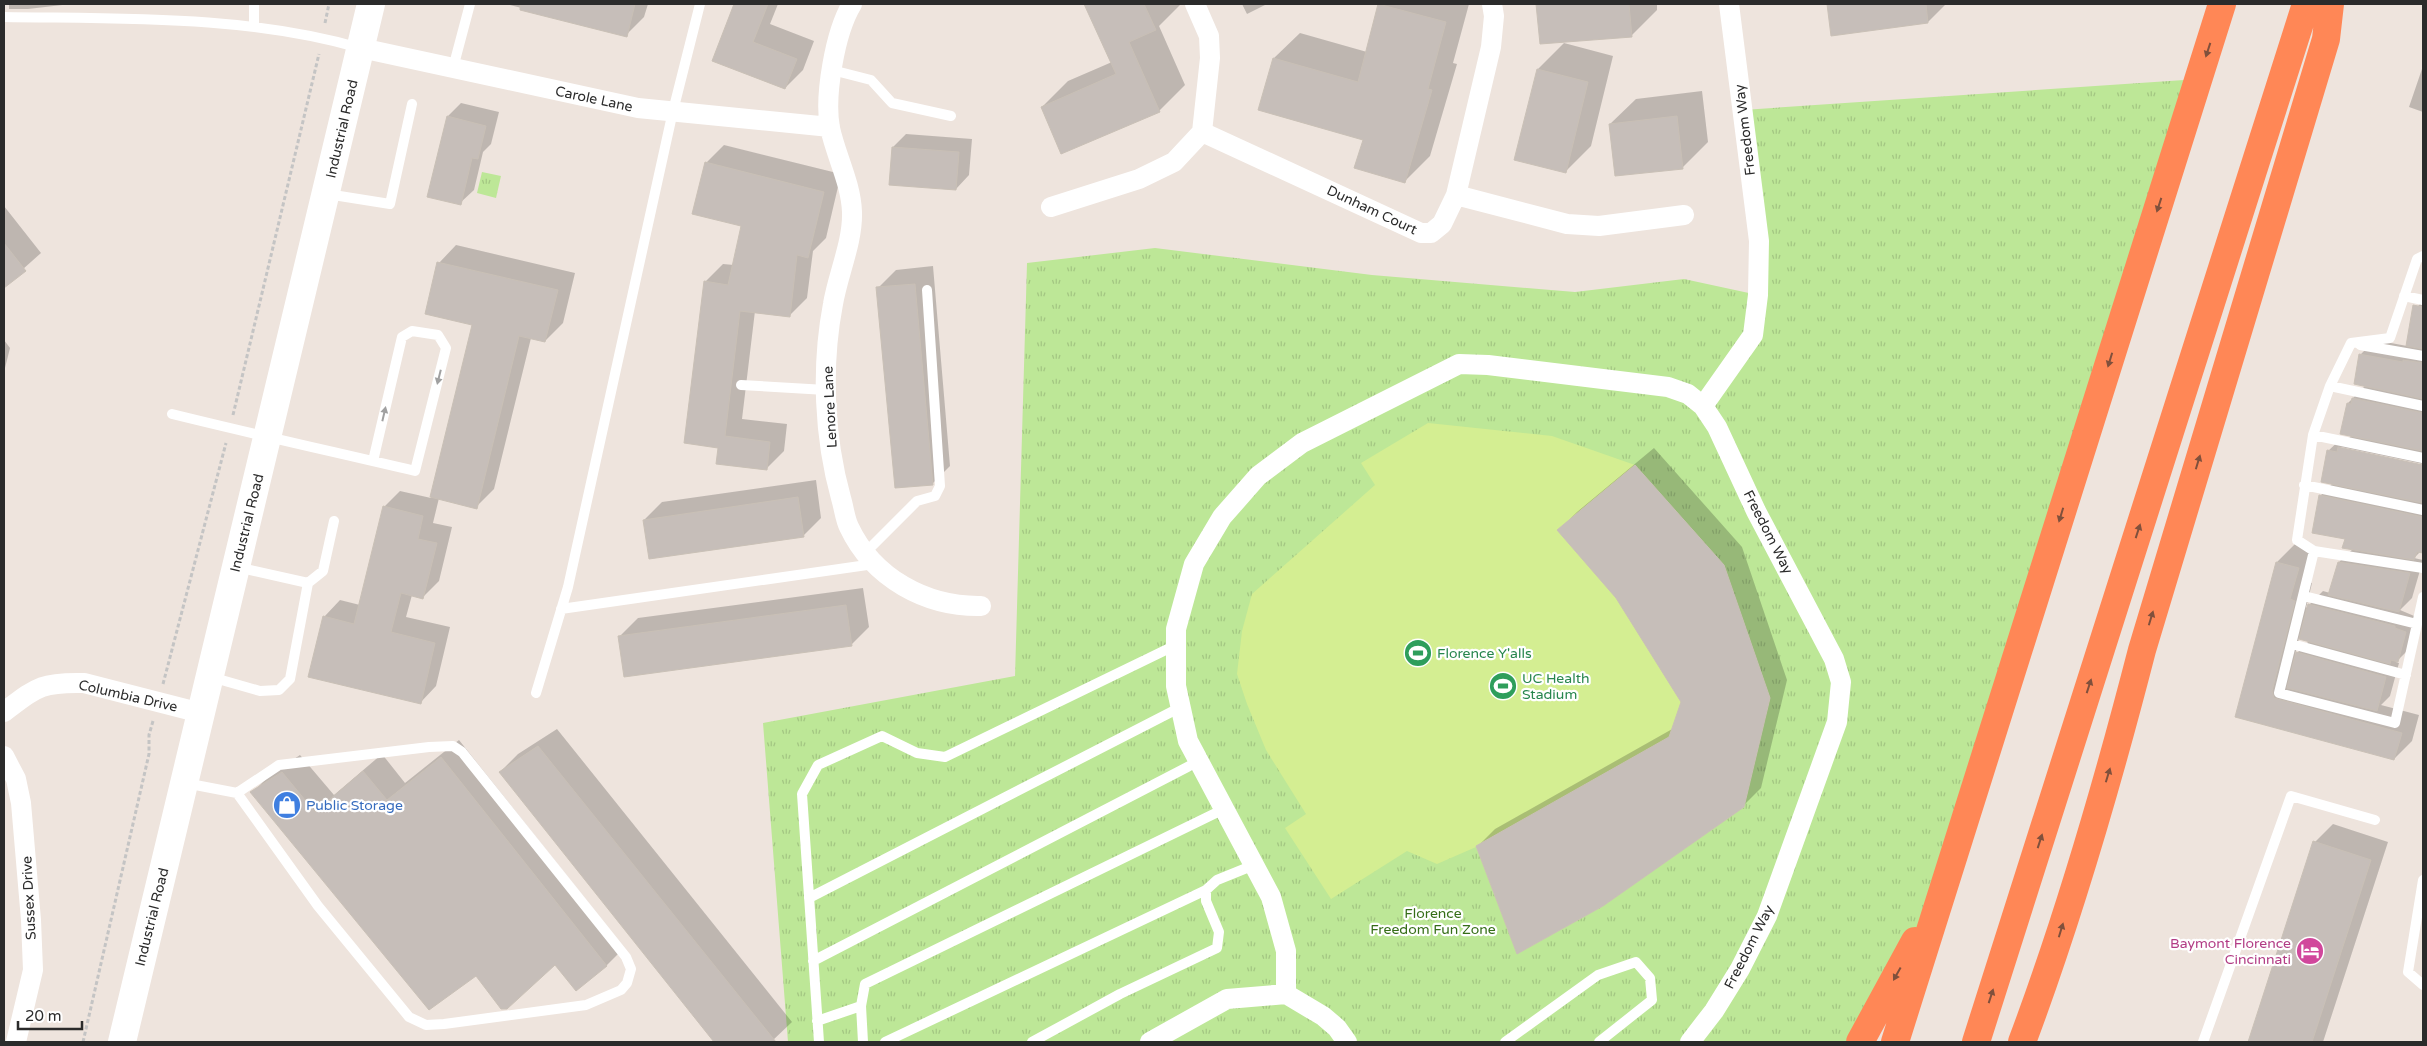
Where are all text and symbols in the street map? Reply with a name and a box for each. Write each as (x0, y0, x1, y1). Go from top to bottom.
one-way arrow (2203, 43, 2211, 58)
street label: Industrial Road (322, 78, 362, 180)
street label: Carole Lane (554, 83, 634, 116)
street label: Freedom Way (1731, 83, 1759, 177)
street label: Dunham Court (1324, 182, 1420, 239)
one-way arrow (2155, 198, 2162, 213)
one-way arrow (2106, 353, 2113, 368)
street label: Lenore Lane (819, 365, 841, 448)
one-way arrow (435, 370, 443, 385)
one-way arrow (380, 406, 388, 421)
one-way arrow (2195, 455, 2203, 470)
street label: Industrial Road (227, 472, 267, 574)
street label: Freedom Way (1740, 487, 1797, 577)
one-way arrow (2057, 508, 2065, 523)
one-way arrow (2134, 523, 2142, 538)
one-way arrow (2148, 610, 2156, 625)
sports icon: Florence Y'alls (1403, 638, 1433, 668)
place label: Florence Y'alls (1437, 645, 1532, 662)
place label: UC Health Stadium (1522, 670, 1590, 703)
sports icon: UC Health Stadium (1488, 671, 1518, 701)
street label: Columbia Drive (77, 676, 179, 716)
one-way arrow (2085, 678, 2093, 693)
one-way arrow (2105, 767, 2113, 782)
shop icon: Public Storage (272, 790, 302, 820)
place label: Public Storage (306, 797, 403, 814)
one-way arrow (2036, 833, 2044, 848)
street label: Sussex Drive (18, 856, 40, 940)
street label: Industrial Road (132, 866, 172, 968)
street label: Freedom Way (1721, 902, 1778, 992)
park label: Florence Freedom Fun Zone (1370, 905, 1496, 938)
one-way arrow (2058, 923, 2066, 938)
place label: Baymont Florence Cincinnati (2170, 935, 2291, 968)
hotel icon: Baymont Florence Cincinnati (2295, 936, 2325, 966)
one-way arrow (1893, 967, 1901, 981)
one-way arrow (1987, 988, 1995, 1003)
scale bar (18, 998, 81, 1030)
text: 20 m (25, 1007, 62, 1025)

